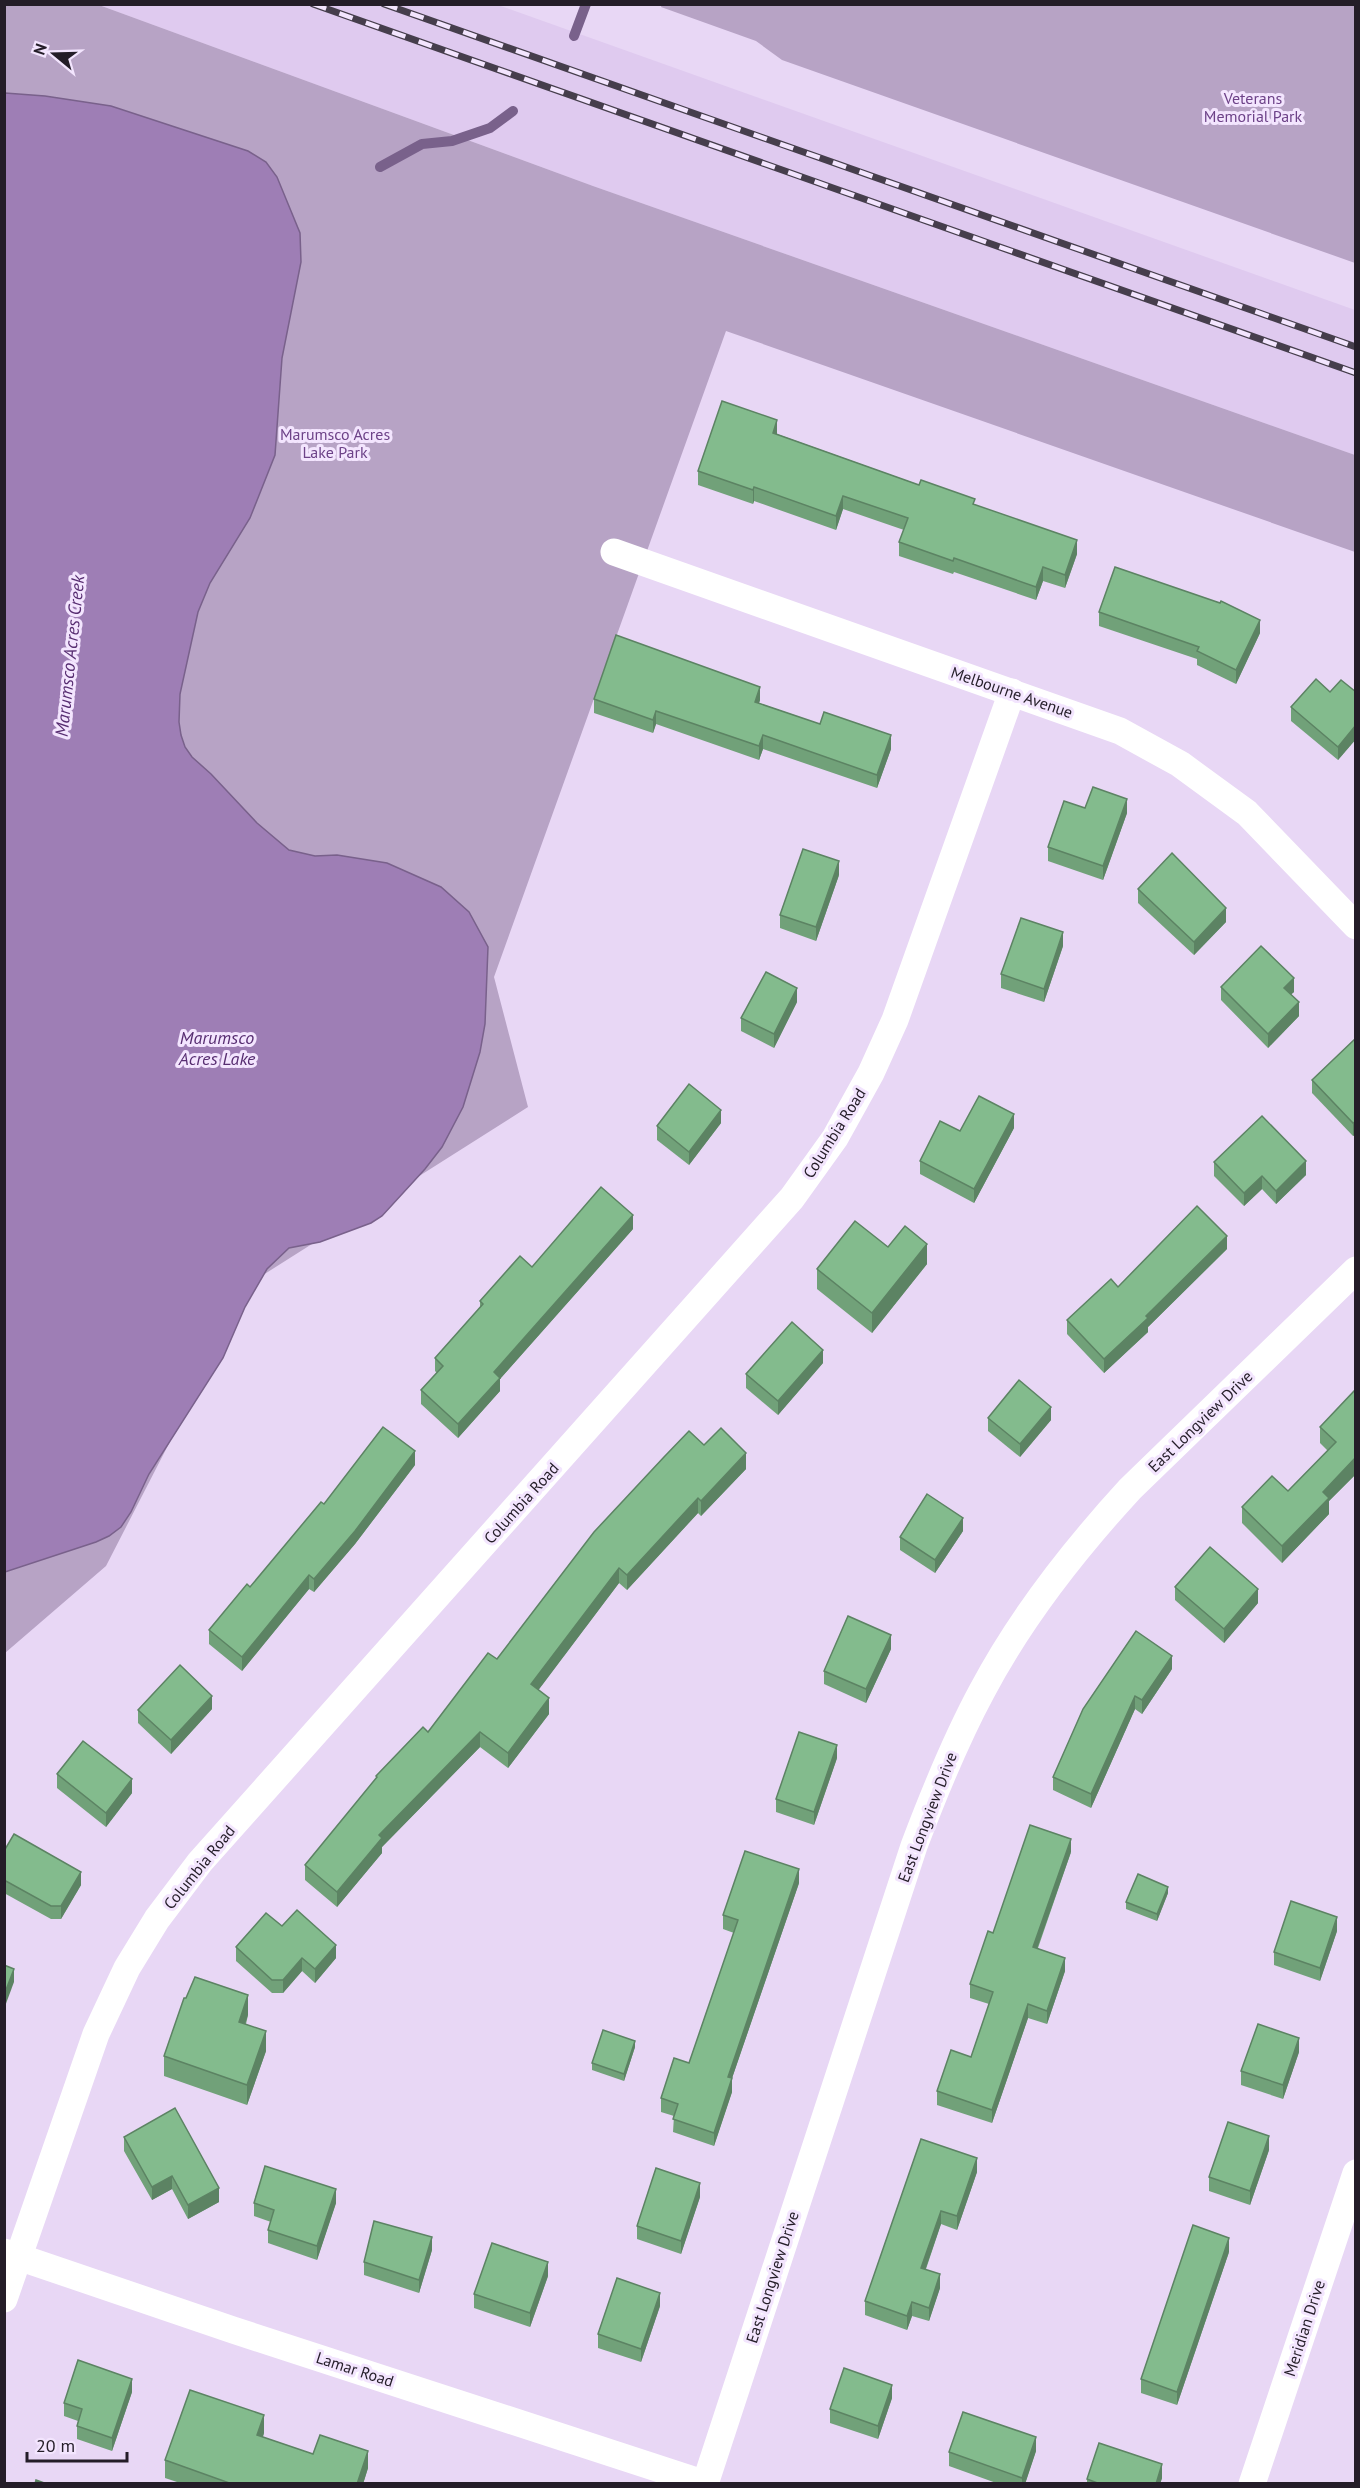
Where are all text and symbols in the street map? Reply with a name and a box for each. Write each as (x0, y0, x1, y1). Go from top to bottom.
north arrow (24, 24, 84, 84)
text: N (29, 41, 51, 57)
park label: Veterans Memorial Park (1204, 88, 1303, 126)
park label: Marumsco Acres Lake Park (280, 424, 390, 462)
water label: Marumsco Acres Creek (50, 573, 90, 738)
street label: Melbourne Avenue (949, 662, 1075, 722)
water label: Marumsco Acres Lake (178, 1026, 256, 1070)
street label: Columbia Road (798, 1084, 870, 1182)
street label: East Longview Drive (1144, 1366, 1256, 1476)
street label: Columbia Road (479, 1458, 563, 1548)
street label: East Longview Drive (893, 1749, 961, 1885)
street label: Columbia Road (159, 1821, 239, 1913)
street label: East Longview Drive (741, 2208, 803, 2346)
street label: Meridian Drive (1279, 2277, 1329, 2379)
street label: Lamar Road (314, 2347, 396, 2391)
scale bar (27, 2425, 128, 2463)
text: 20 m (36, 2434, 75, 2457)

